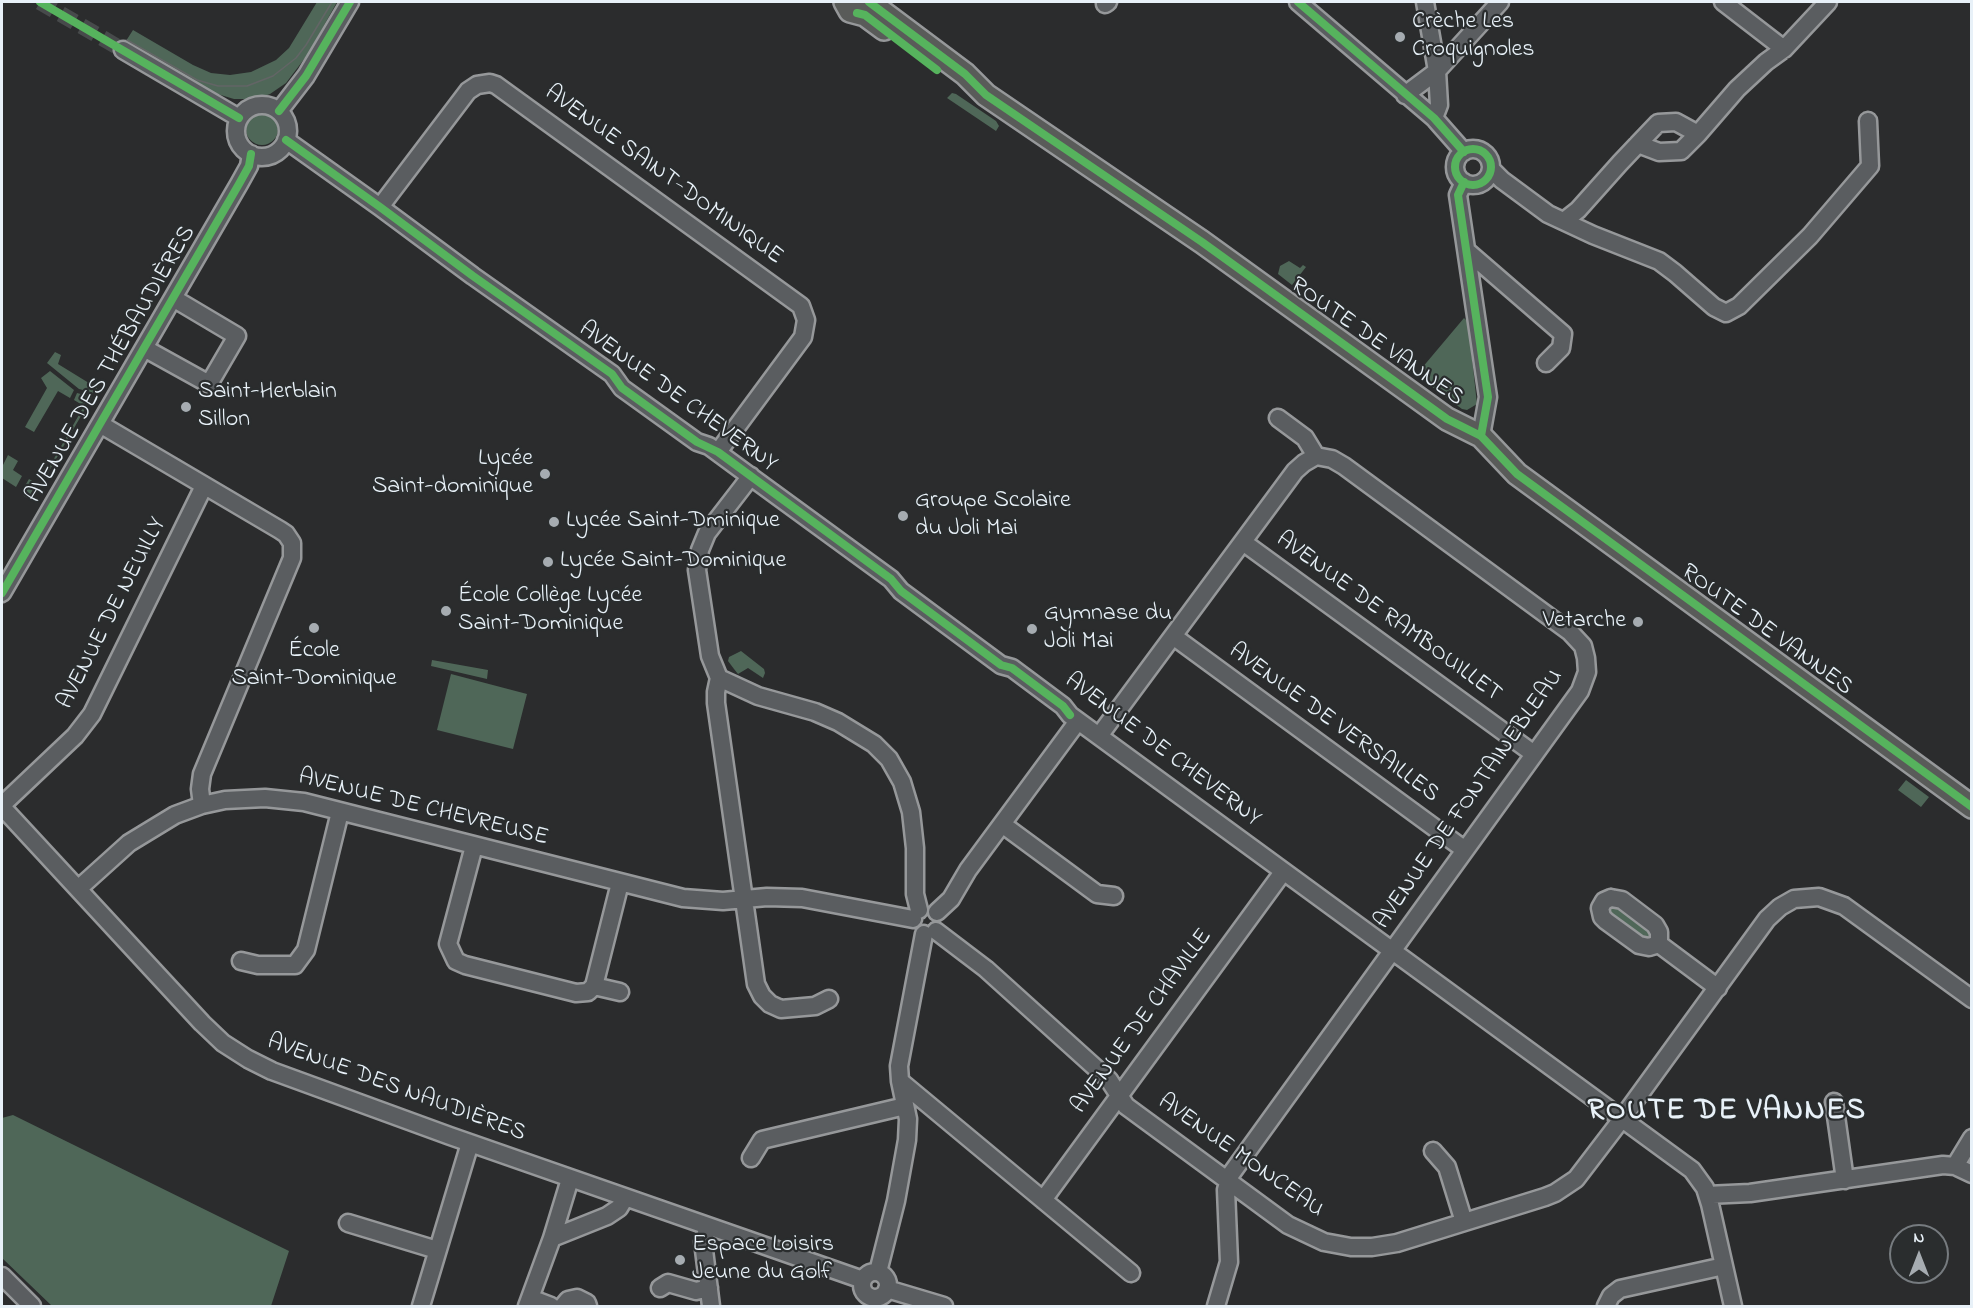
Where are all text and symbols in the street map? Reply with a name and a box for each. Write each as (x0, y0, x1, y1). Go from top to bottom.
place label: Crèche Les Croquignoles (1412, 9, 1534, 65)
marker: Crèche Les Croquignoles (1393, 30, 1407, 44)
street label: AVENUE SAINT-DOMINIQUE (538, 80, 788, 272)
street label: AVENUE DES THÉBAUDIÈRES (21, 221, 203, 509)
street label: ROUTE DE VANNES (1284, 272, 1468, 414)
street label: AVENUE DE CHEVERNY (572, 316, 782, 480)
place label: Saint-Herblain Sillon (198, 379, 337, 435)
marker: Saint-Herblain Sillon (179, 400, 193, 414)
place label: Lycée Saint-dominique (372, 446, 533, 502)
marker: Lycée Saint-dominique (538, 467, 552, 481)
place label: Groupe Scolaire du Joli Mai (915, 488, 1071, 544)
place label: Lycée Saint-Dminique (566, 508, 780, 536)
marker: Groupe Scolaire du Joli Mai (896, 509, 910, 523)
street label: AVENUE DE NEUILLY (52, 513, 174, 715)
marker: Lycée Saint-Dminique (547, 515, 561, 529)
street label: AVENUE DE RAMBOUILLET (1269, 526, 1507, 710)
place label: Lycée Saint-Dominique (560, 548, 786, 576)
marker: Lycée Saint-Dominique (541, 555, 555, 569)
street label: ROUTE DE VANNES (1674, 559, 1858, 703)
place label: École Collège Lycée Saint-Dominique (458, 583, 642, 639)
place label: Gymnase du Joli Mai (1044, 601, 1172, 657)
marker: École Collège Lycée Saint-Dominique (439, 604, 453, 618)
place label: Vetarche (1543, 608, 1626, 636)
marker: Vetarche (1631, 615, 1645, 629)
marker: École Saint-Dominique (307, 621, 321, 635)
marker: Gymnase du Joli Mai (1025, 622, 1039, 636)
place label: École Saint-Dominique (231, 638, 397, 694)
street label: AVENUE DE VERSAILLES (1222, 638, 1444, 810)
street label: AVENUE DE FONTAINEBLEAU (1369, 664, 1571, 936)
street label: AVENUE DE CHEVERNY (1058, 668, 1266, 834)
street label: AVENUE DE CHEVREUSE (295, 764, 551, 854)
street label: AVENUE DE CHAVILLE (1066, 924, 1220, 1120)
street label: AVENUE DES NAUDIÈRES (263, 1029, 529, 1149)
street label: AVENUE MONCEAU (1151, 1089, 1329, 1225)
district label: ROUTE DE VANNES (1587, 1095, 1867, 1131)
north arrow (1889, 1224, 1949, 1284)
text: N (1914, 1226, 1924, 1250)
place label: Espace Loisirs Jeune du Golf (692, 1232, 834, 1288)
marker: Espace Loisirs Jeune du Golf (673, 1253, 687, 1267)

